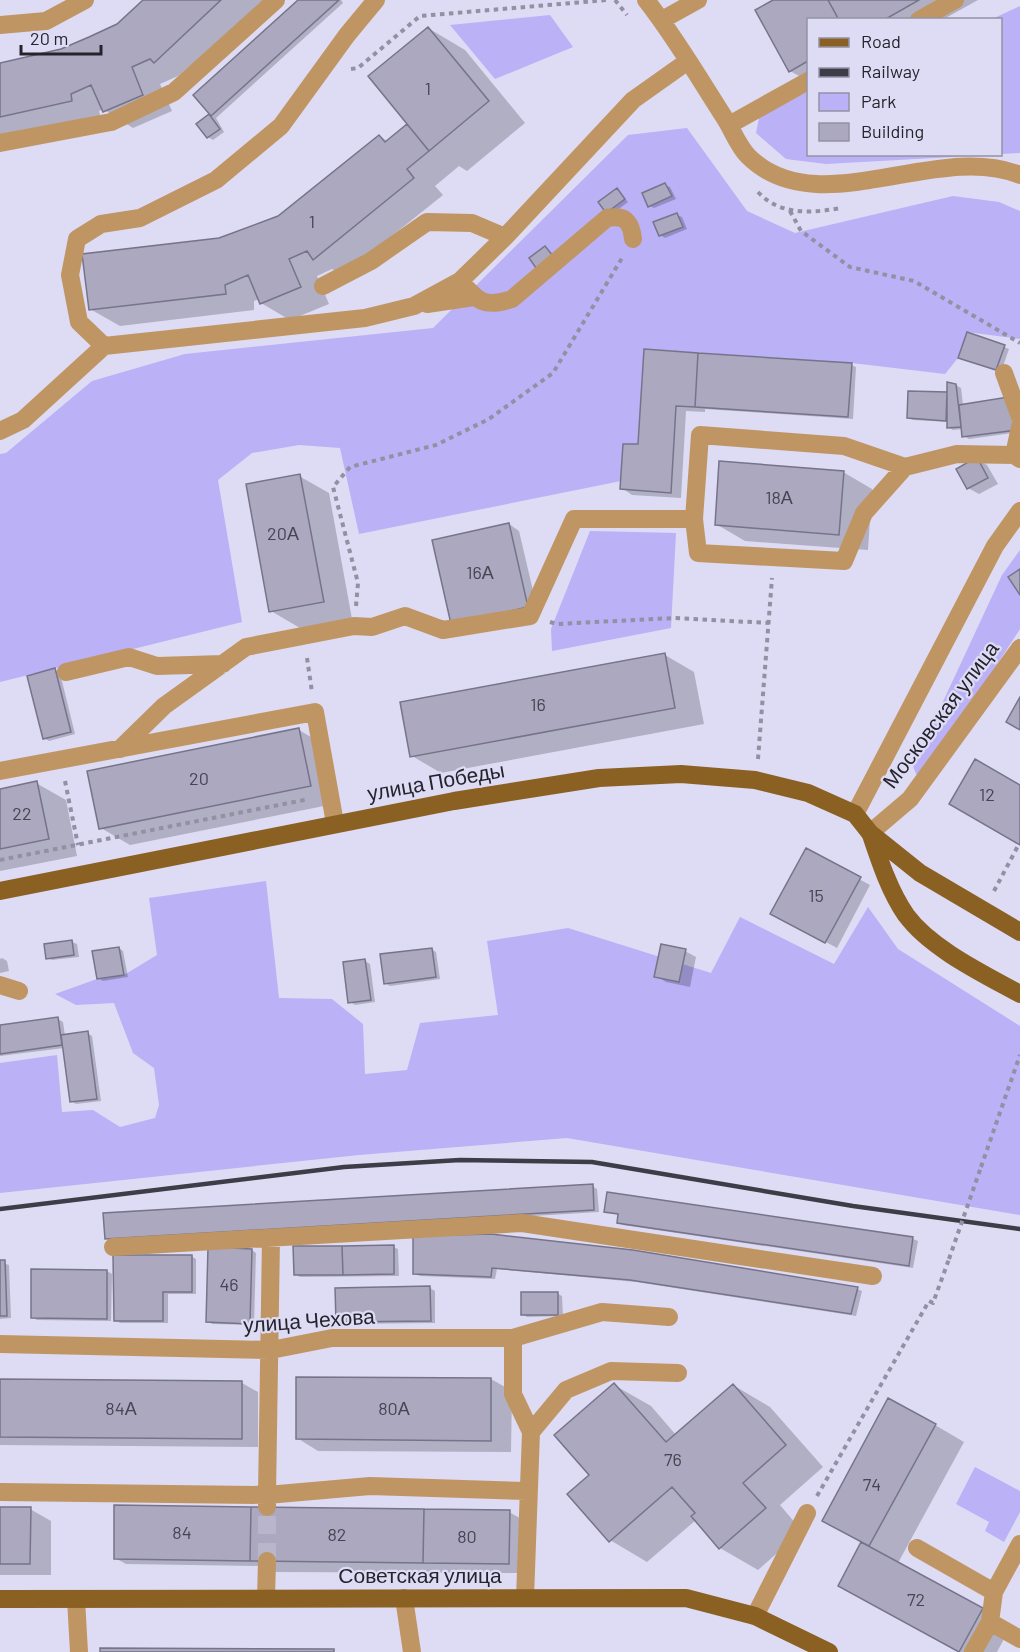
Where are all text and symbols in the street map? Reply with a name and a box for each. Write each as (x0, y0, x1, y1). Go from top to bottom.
scale bar (21, 18, 100, 56)
legend (807, 18, 1002, 156)
text: 20 m (30, 27, 68, 49)
text: Road (861, 30, 901, 52)
text: Railway (861, 60, 920, 82)
house number: 1 (425, 77, 431, 99)
text: Park (861, 90, 896, 112)
text: Building (861, 120, 924, 142)
house number: 1 (309, 210, 315, 232)
house number: 18А (765, 486, 793, 508)
house number: 20А (267, 522, 299, 544)
house number: 16А (466, 561, 494, 583)
street label: Московская улица (877, 636, 1003, 792)
house number: 16 (530, 693, 546, 715)
street label: улица Победы (365, 756, 506, 805)
house number: 20 (189, 767, 209, 789)
house number: 12 (979, 783, 995, 805)
house number: 22 (12, 802, 32, 824)
house number: 15 (808, 884, 824, 906)
house number: 46 (219, 1273, 239, 1295)
street label: улица Чехова (242, 1302, 376, 1337)
house number: 84А (105, 1397, 137, 1419)
house number: 80А (378, 1397, 410, 1419)
house number: 76 (664, 1448, 682, 1470)
house number: 74 (863, 1473, 881, 1495)
house number: 84 (172, 1521, 192, 1543)
house number: 82 (327, 1523, 347, 1545)
house number: 80 (457, 1525, 477, 1547)
street label: Советская улица (338, 1562, 502, 1587)
house number: 72 (907, 1588, 925, 1610)

